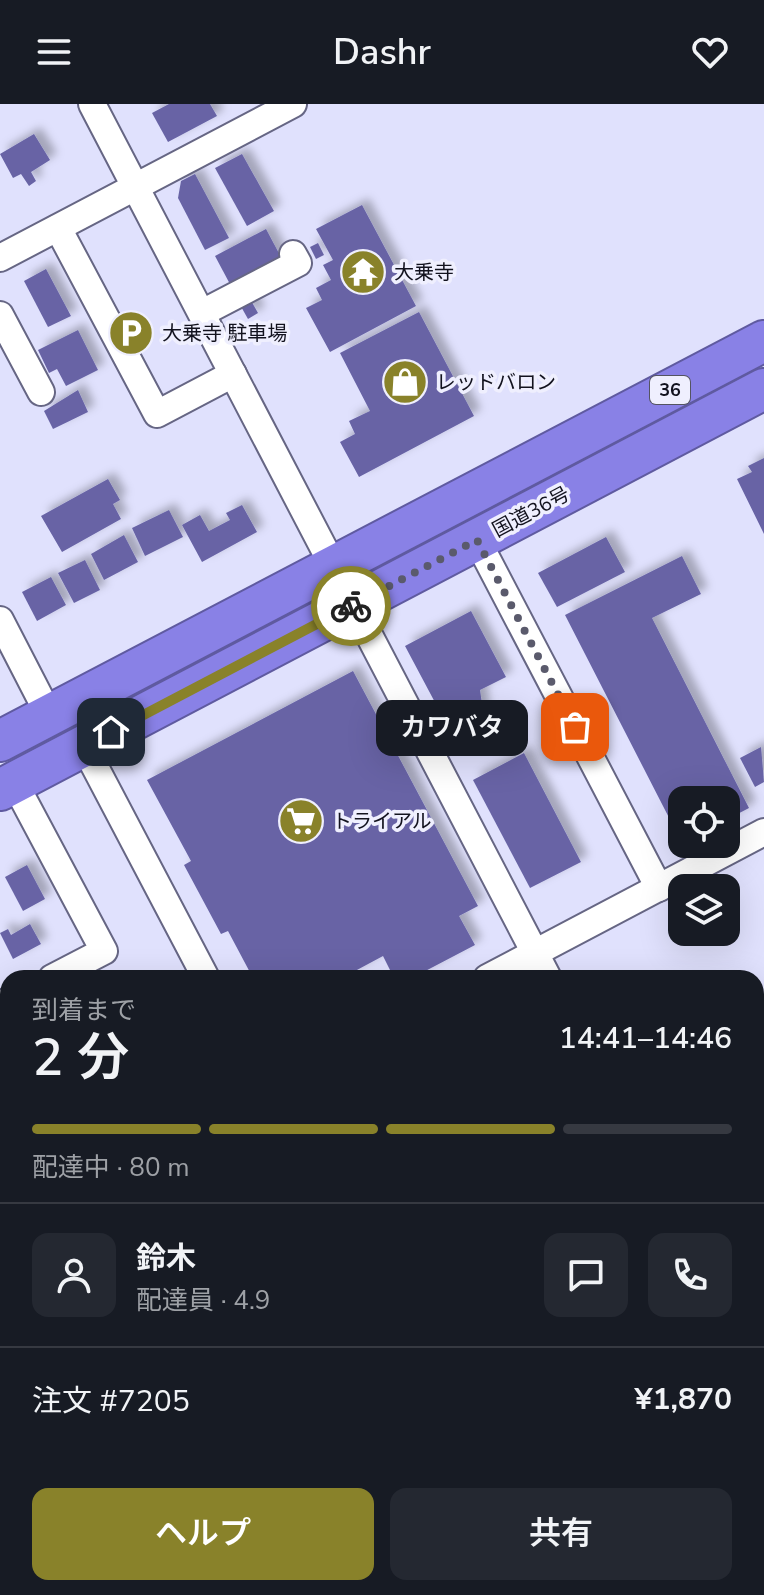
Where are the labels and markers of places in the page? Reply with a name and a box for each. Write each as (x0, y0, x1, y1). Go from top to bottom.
temple icon: 大乗寺 (339, 248, 387, 296)
place label: 大乗寺 (394, 259, 454, 286)
parking icon: 大乗寺 駐車場 (107, 309, 155, 357)
place label: 大乗寺 駐車場 (162, 320, 287, 347)
shop icon: レッドバロン (381, 358, 429, 406)
place label: レッドバロン (436, 369, 556, 396)
pin (541, 693, 609, 761)
pin (77, 698, 145, 766)
callout: カワバタ (375, 699, 527, 755)
supermarket icon: トライアル (277, 797, 325, 845)
place label: トライアル (332, 808, 432, 835)

